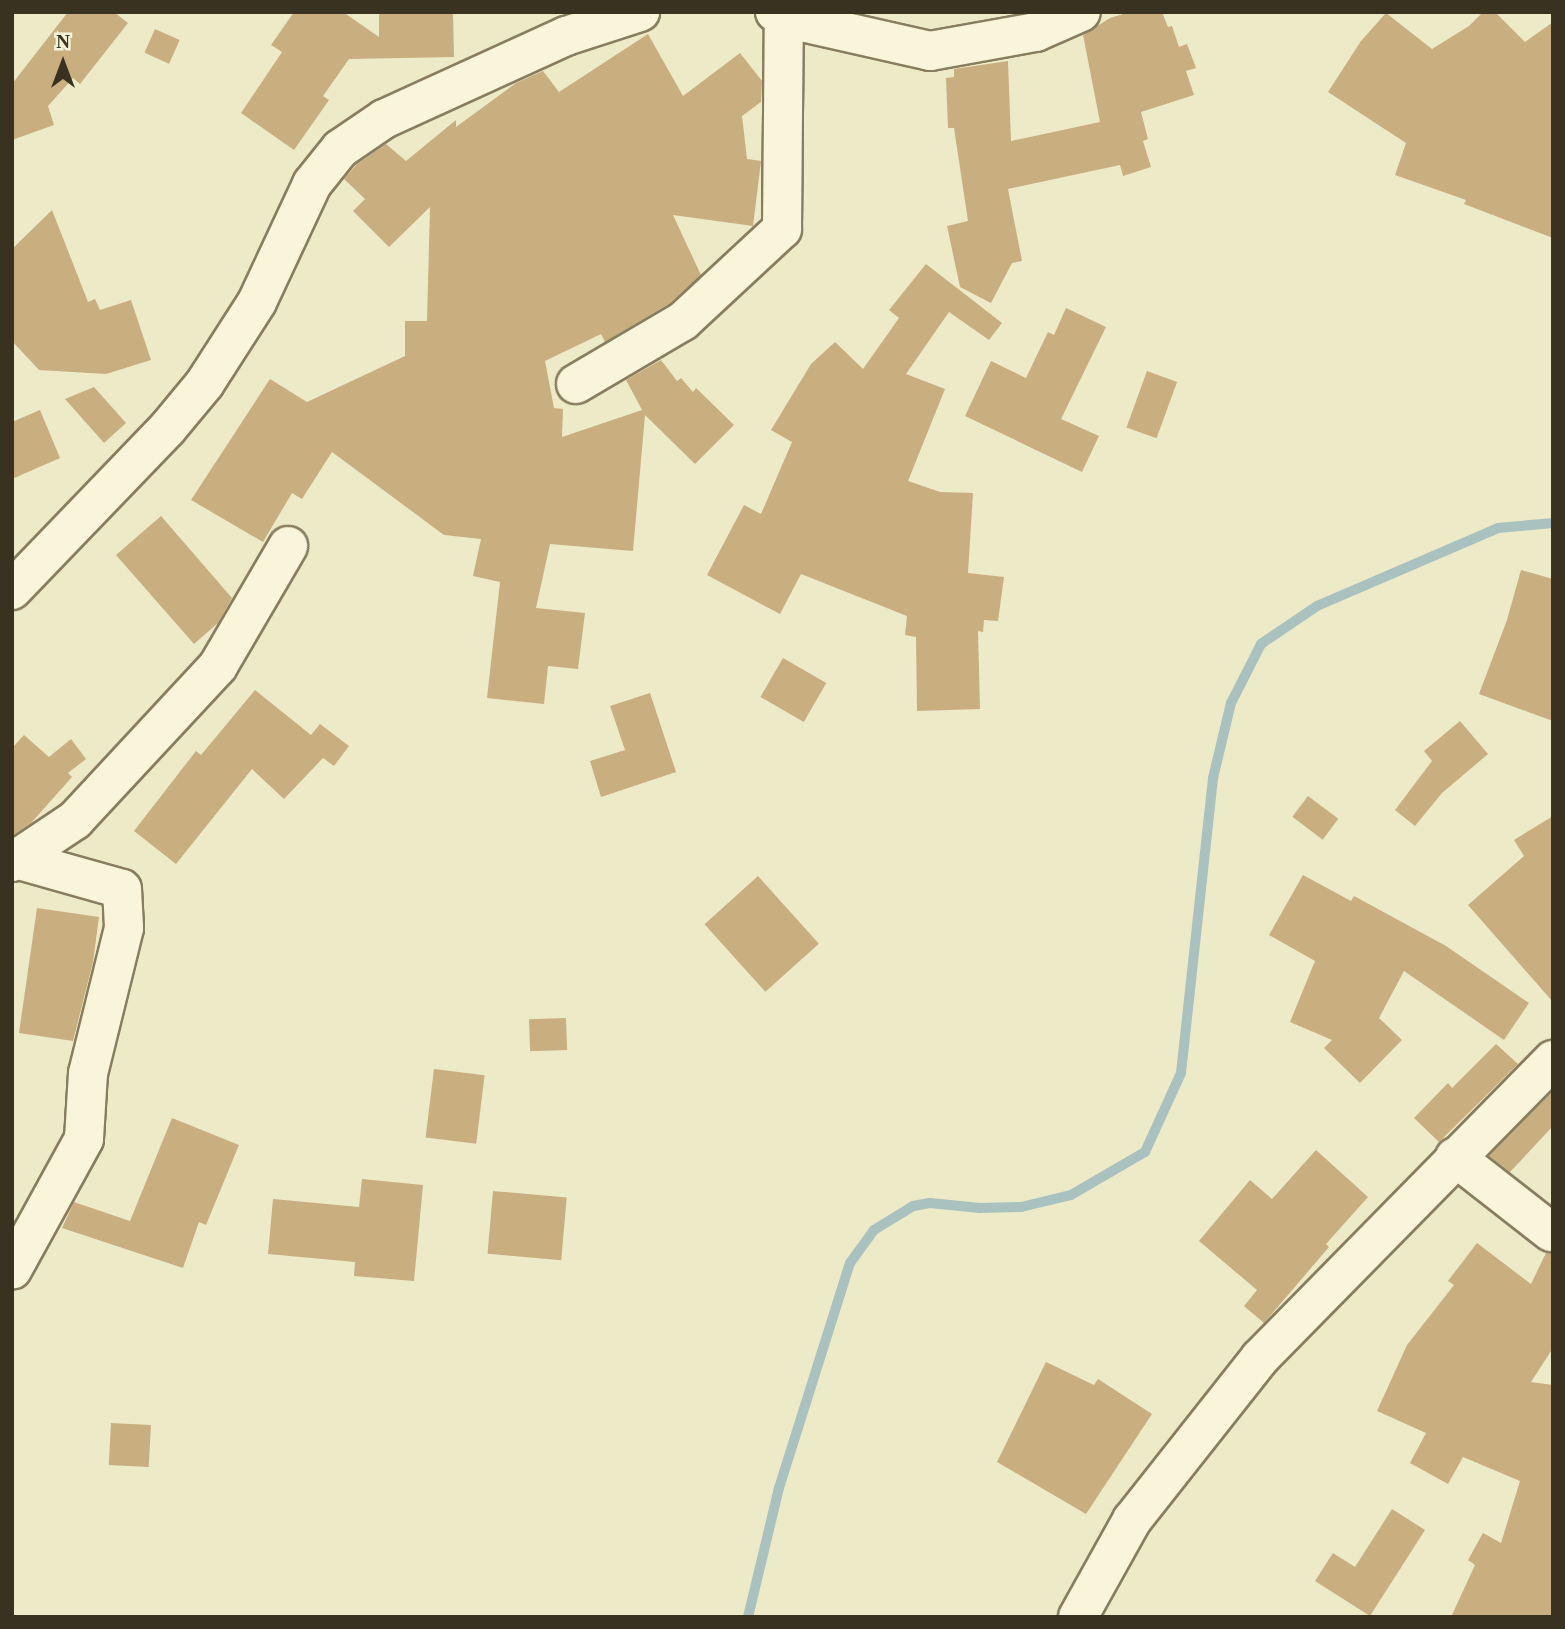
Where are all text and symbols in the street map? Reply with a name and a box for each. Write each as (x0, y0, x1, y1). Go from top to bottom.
north arrow (28, 28, 98, 98)
text: N (56, 31, 70, 52)

